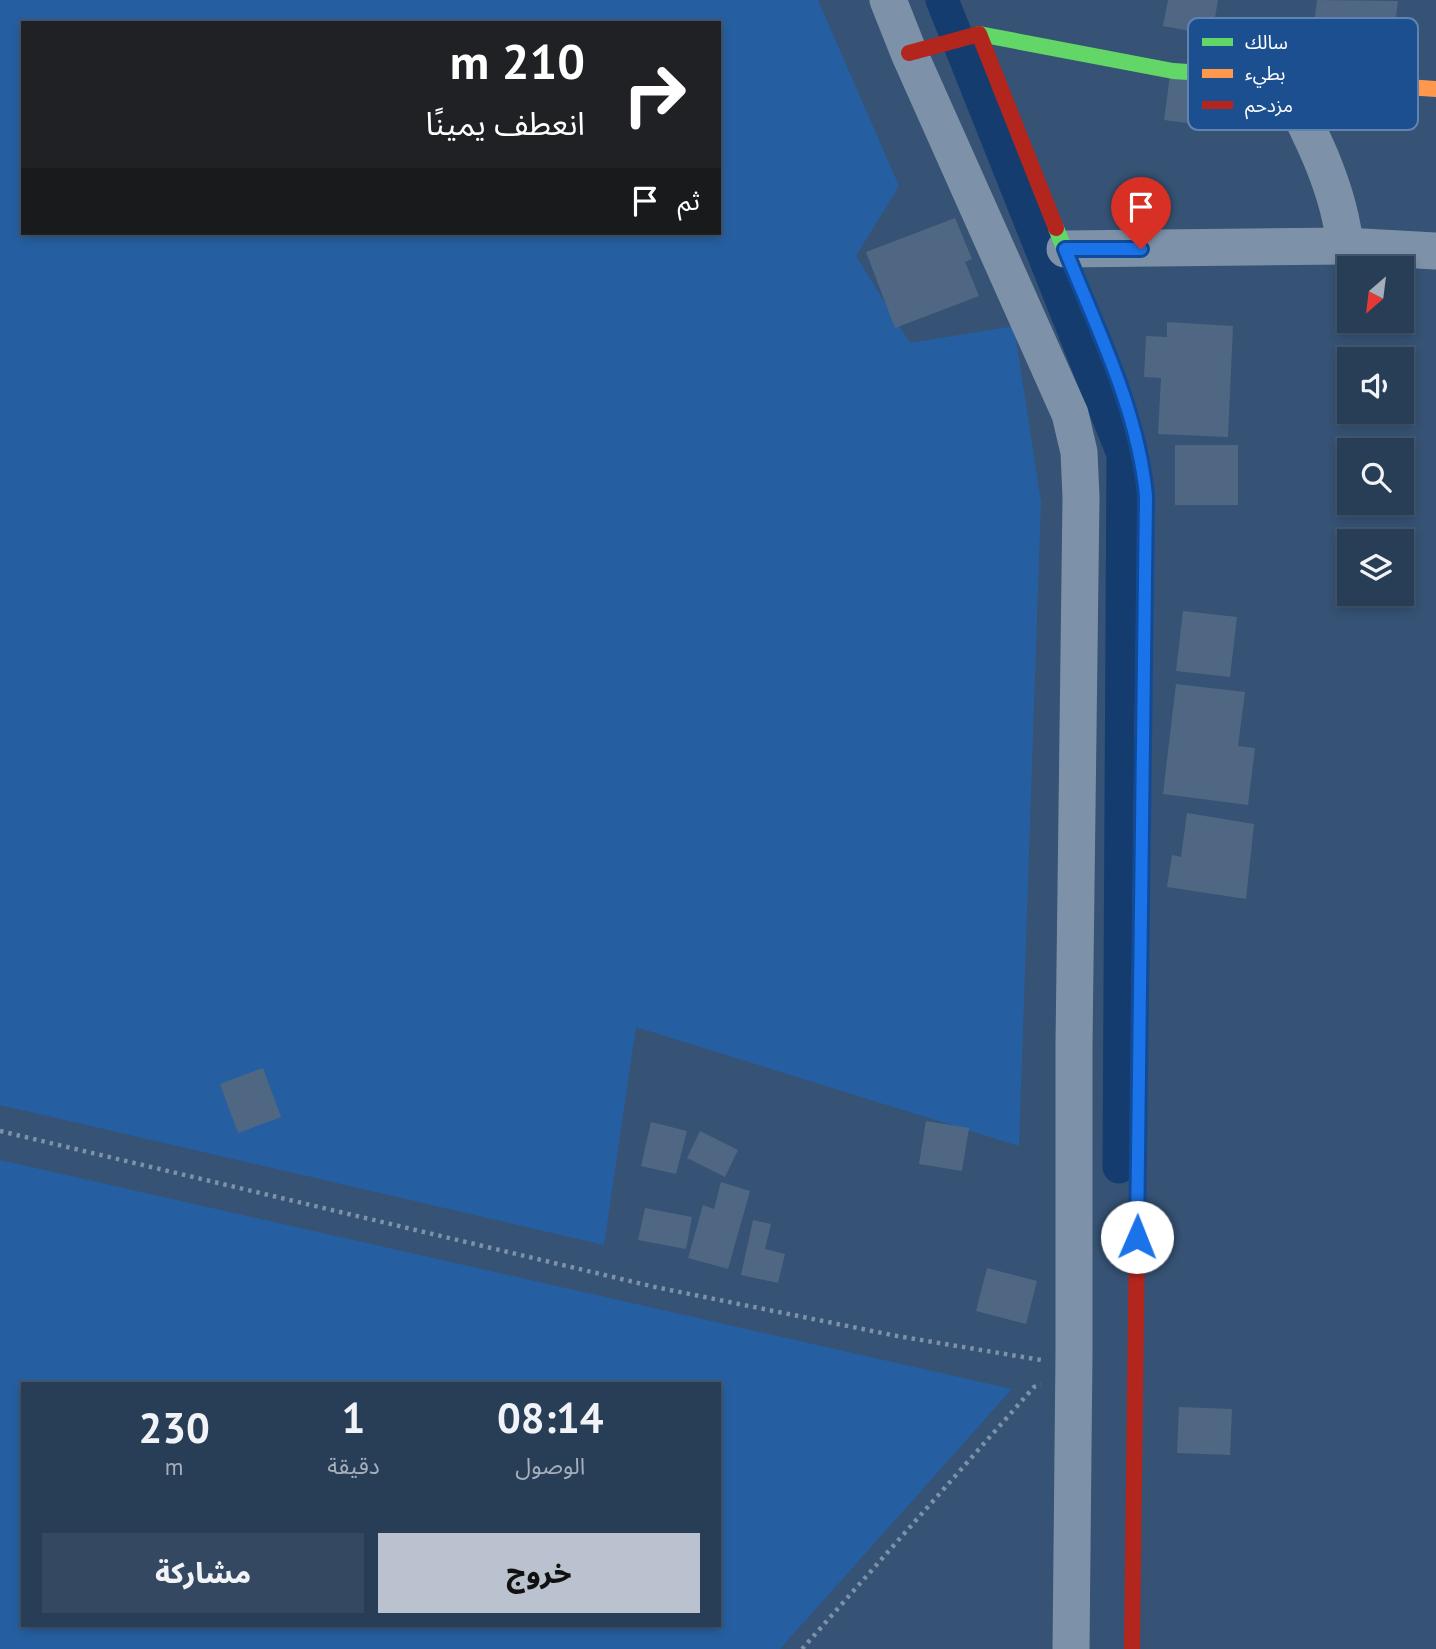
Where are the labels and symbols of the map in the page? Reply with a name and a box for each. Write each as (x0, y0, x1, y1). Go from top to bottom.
legend (1188, 18, 1418, 130)
text: سالك (1245, 30, 1288, 54)
text: بطيء (1245, 61, 1285, 88)
text: مزدحم (1245, 93, 1293, 120)
pin (1111, 177, 1171, 249)
north arrow (1337, 256, 1414, 332)
position arrow (1100, 1200, 1174, 1274)

